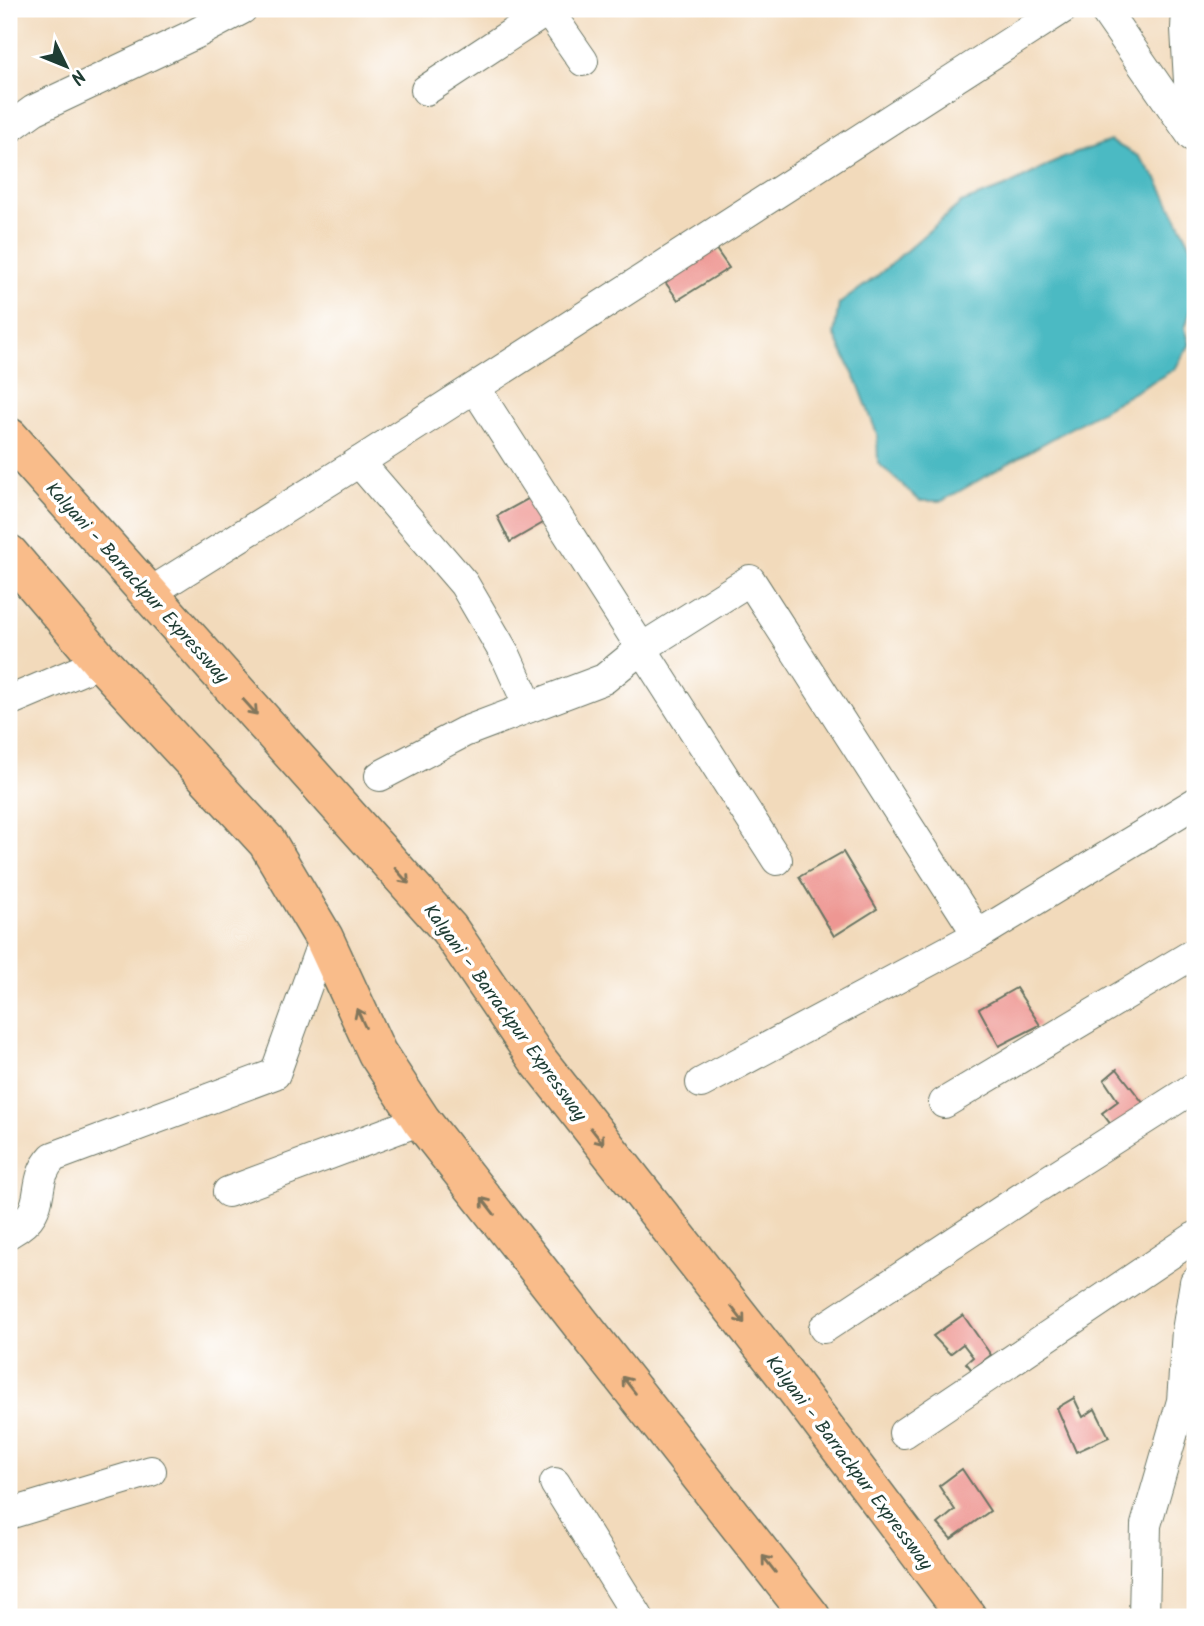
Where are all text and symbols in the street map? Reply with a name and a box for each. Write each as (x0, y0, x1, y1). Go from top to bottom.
north arrow (32, 32, 102, 102)
text: N (62, 62, 92, 91)
street label: Kalyani - Barrackpur Expressway (37, 476, 236, 692)
one-way arrow (241, 698, 258, 715)
one-way arrow (394, 867, 410, 885)
street label: Kalyani - Barrackpur Expressway (415, 898, 595, 1129)
one-way arrow (354, 1008, 367, 1029)
one-way arrow (590, 1126, 605, 1145)
one-way arrow (480, 1197, 496, 1215)
one-way arrow (730, 1305, 745, 1324)
street label: Kalyani - Barrackpur Expressway (757, 1349, 940, 1578)
one-way arrow (621, 1376, 636, 1394)
one-way arrow (761, 1555, 777, 1573)

